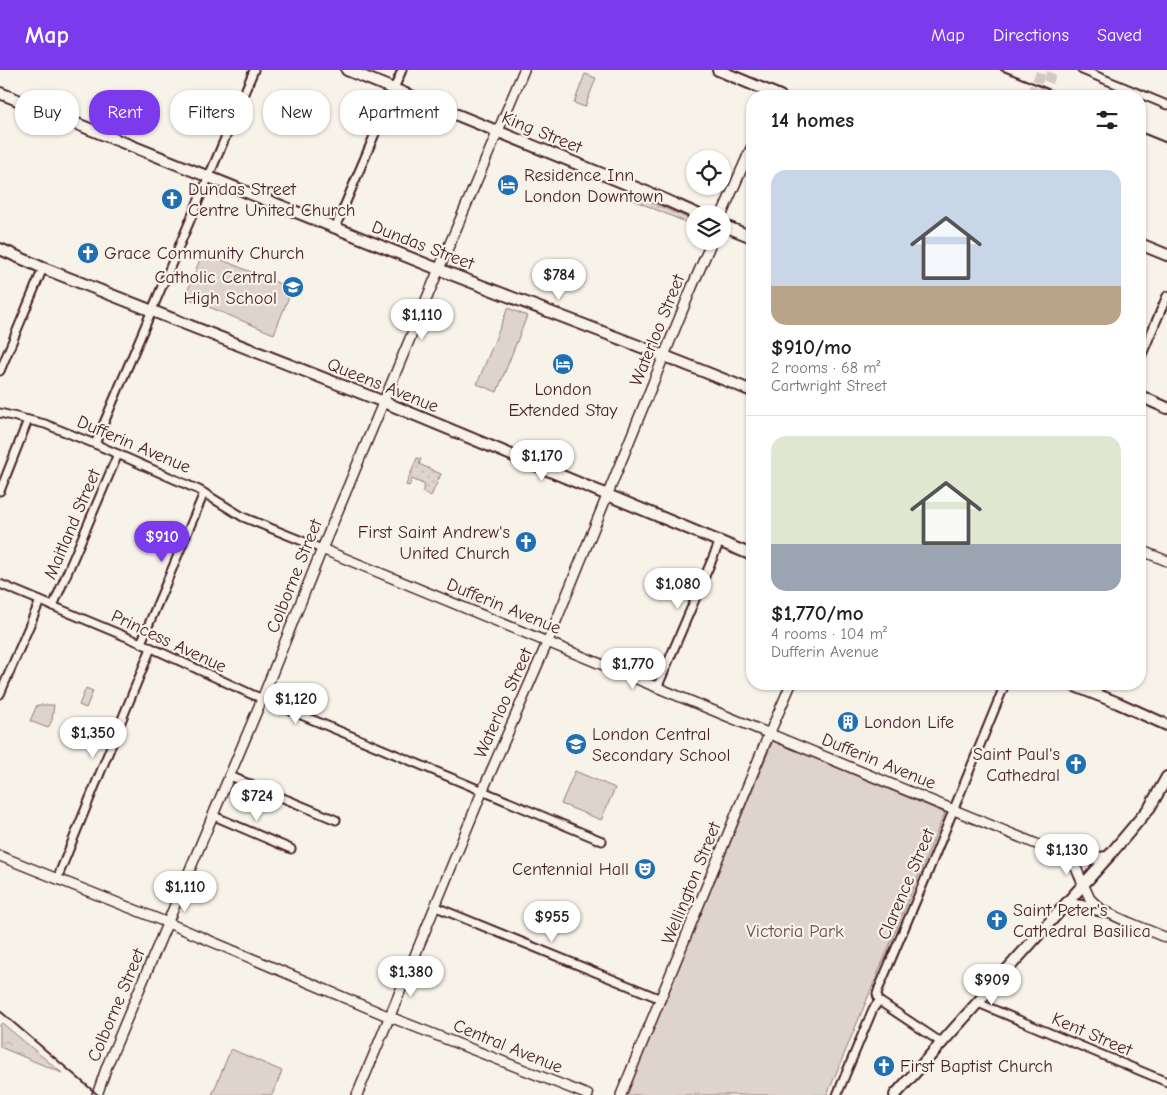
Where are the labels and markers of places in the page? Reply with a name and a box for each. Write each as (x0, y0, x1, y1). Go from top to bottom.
place label: Residence Inn London Downtown (524, 165, 663, 207)
hotel icon: Residence Inn London Downtown (496, 173, 520, 197)
place label: Dundas Street Centre United Church (188, 179, 356, 221)
church icon: Dundas Street Centre United Church (160, 187, 184, 211)
church icon: Grace Community Church (76, 241, 100, 265)
place label: Grace Community Church (104, 243, 304, 264)
pin: $784 (529, 258, 589, 301)
place label: Catholic Central High School (154, 267, 277, 309)
school or university icon: Catholic Central High School (281, 275, 305, 299)
pin: $1,110 (381, 298, 463, 341)
hotel icon: London Extended Stay (551, 352, 575, 376)
place label: London Extended Stay (509, 379, 618, 421)
pin: $1,170 (501, 440, 583, 482)
pin: $910 (132, 520, 192, 563)
place label: First Saint Andrew's United Church (358, 522, 510, 564)
church icon: First Saint Andrew's United Church (514, 530, 538, 554)
pin: $1,080 (637, 568, 719, 610)
pin: $1,770 (592, 648, 674, 690)
pin: $1,120 (255, 682, 337, 725)
building icon: London Life (836, 710, 860, 734)
place label: London Life (864, 712, 954, 733)
pin: $1,350 (52, 716, 134, 759)
place label: London Central Secondary School (592, 724, 730, 766)
school or university icon: London Central Secondary School (564, 732, 588, 756)
place label: Saint Paul's Cathedral (973, 744, 1060, 786)
church icon: Saint Paul's Cathedral (1064, 752, 1088, 776)
pin: $724 (227, 780, 287, 822)
pin: $1,130 (1026, 834, 1108, 876)
theatre icon: Centennial Hall (633, 857, 657, 881)
place label: Centennial Hall (512, 859, 629, 880)
pin: $1,110 (144, 870, 226, 913)
pin: $955 (522, 900, 582, 943)
place label: Saint Peter's Cathedral Basilica (1013, 900, 1151, 942)
church icon: Saint Peter's Cathedral Basilica (985, 908, 1009, 932)
pin: $1,380 (370, 956, 452, 998)
pin: $909 (962, 964, 1022, 1006)
church icon: First Baptist Church (872, 1054, 896, 1078)
place label: First Baptist Church (900, 1056, 1053, 1077)

